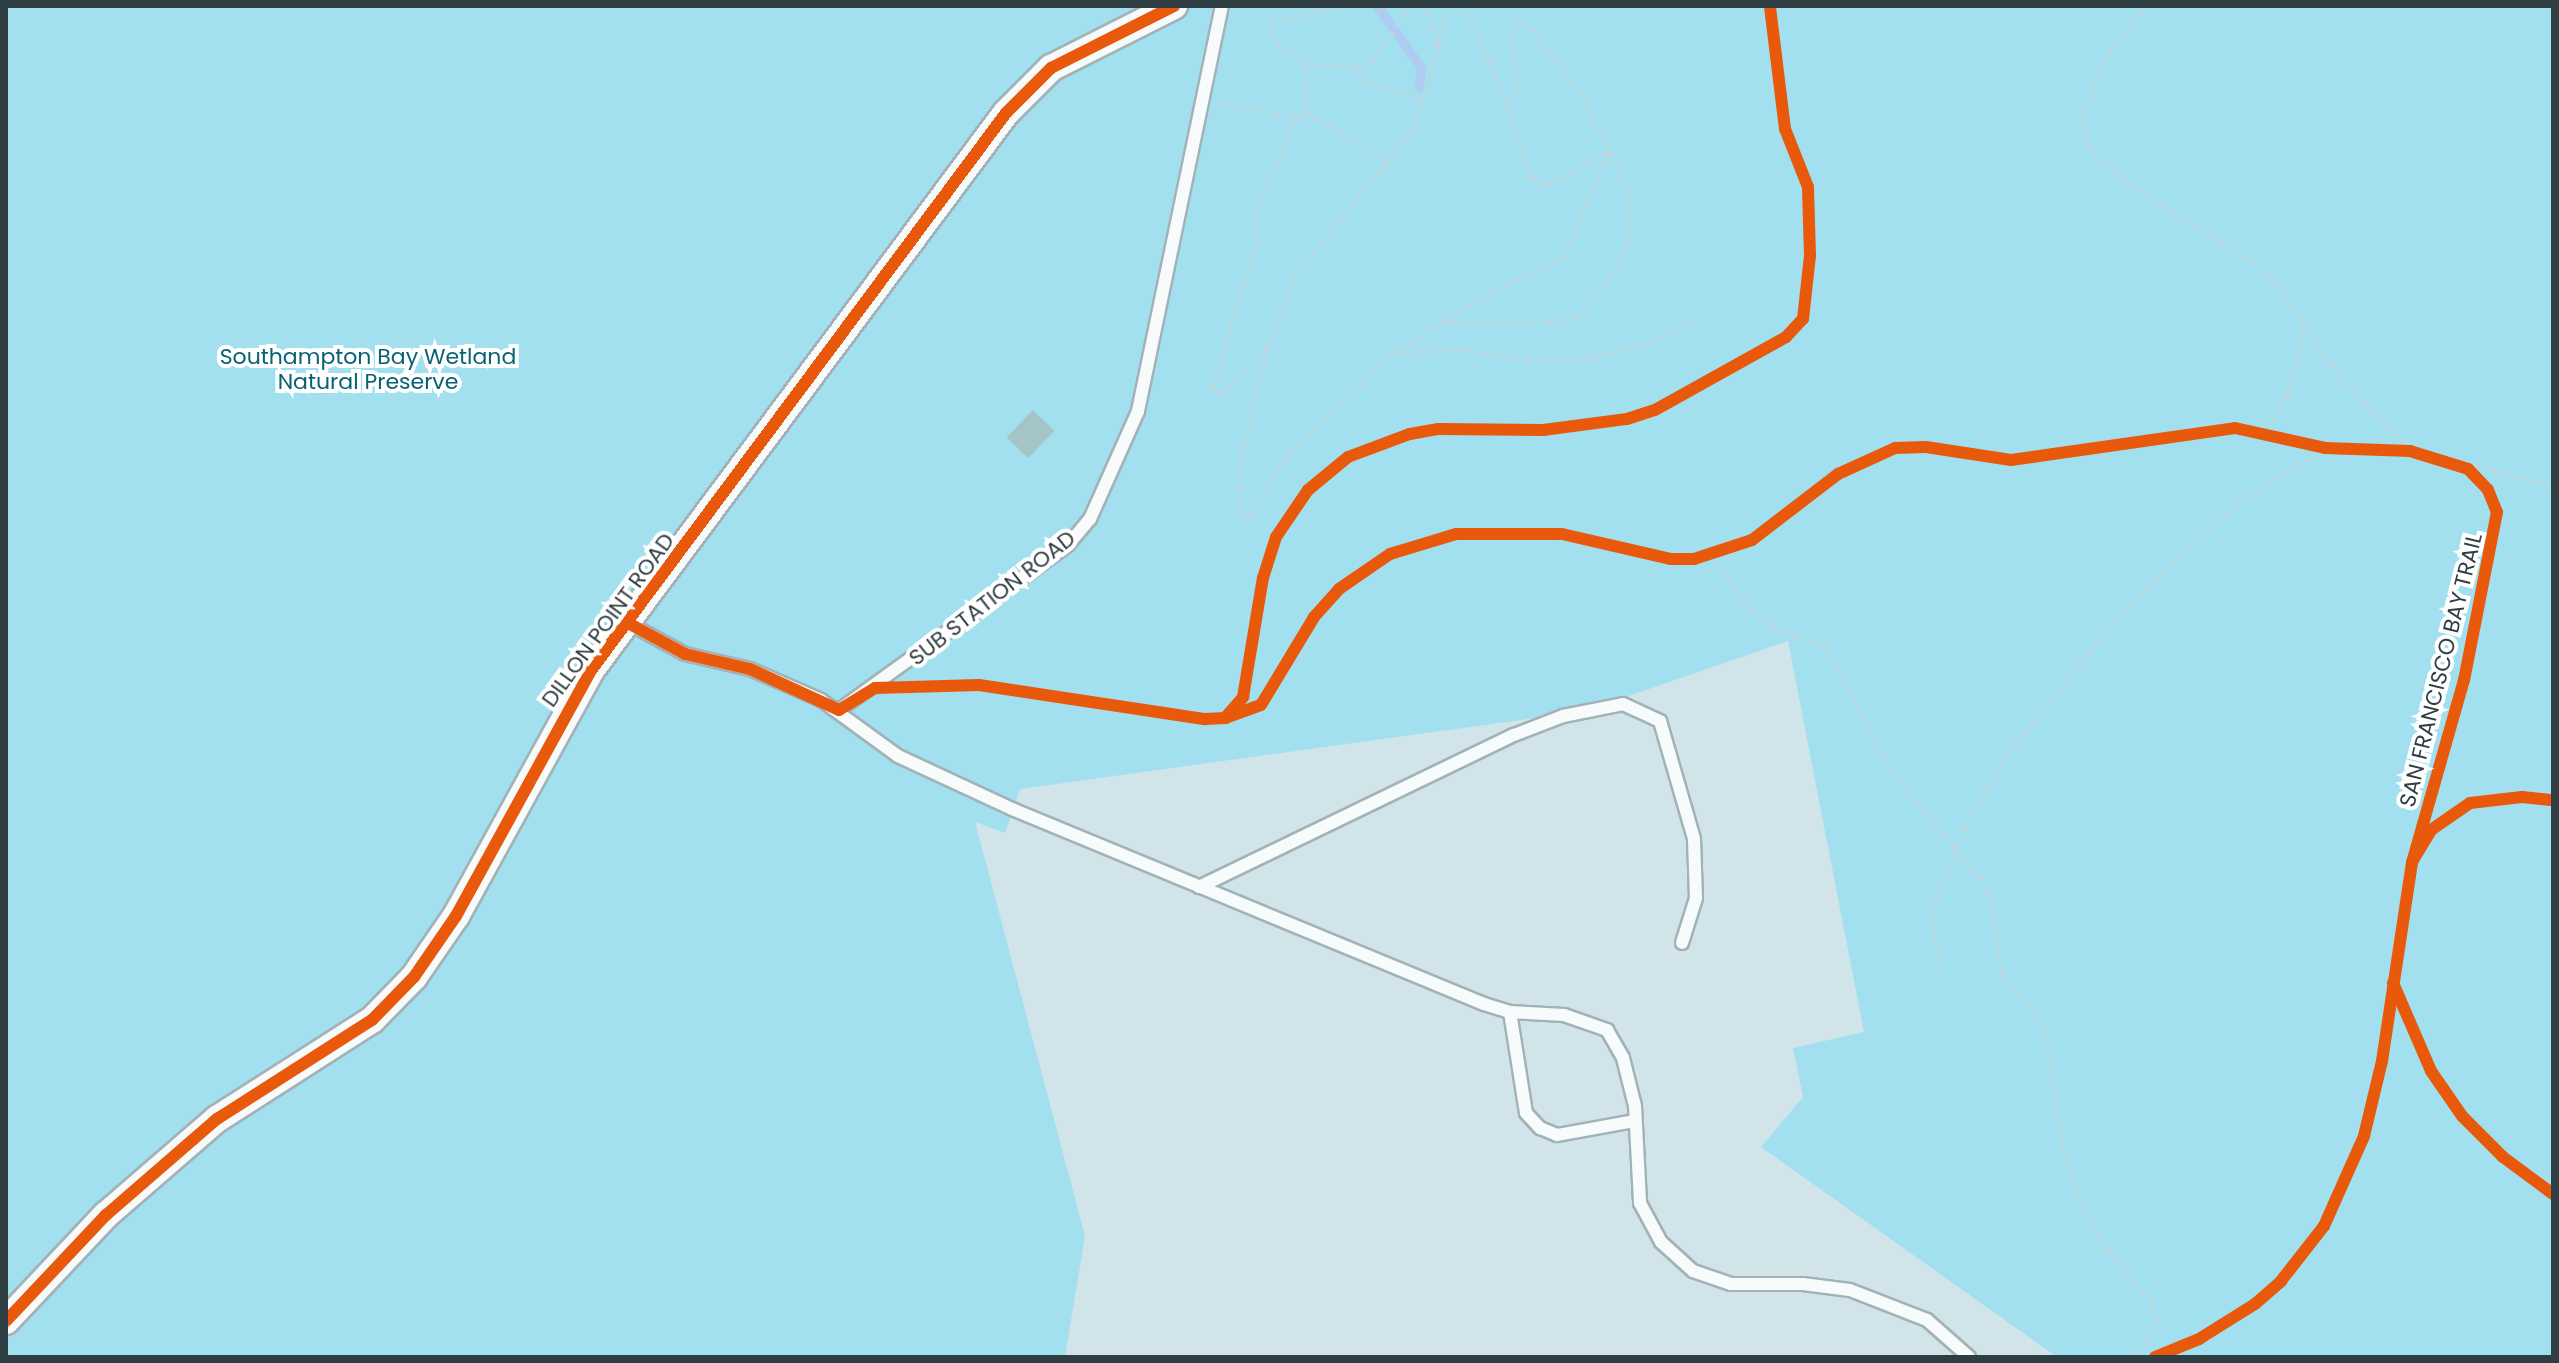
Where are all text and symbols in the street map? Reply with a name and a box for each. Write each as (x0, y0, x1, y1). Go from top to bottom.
park label: Southampton Bay Wetland Natural Preserve (220, 343, 516, 394)
street label: SUB STATION ROAD (904, 525, 1080, 671)
street label: DILLON POINT ROAD (536, 528, 680, 712)
street label: SAN FRANCISCO BAY TRAIL (2394, 530, 2488, 810)

